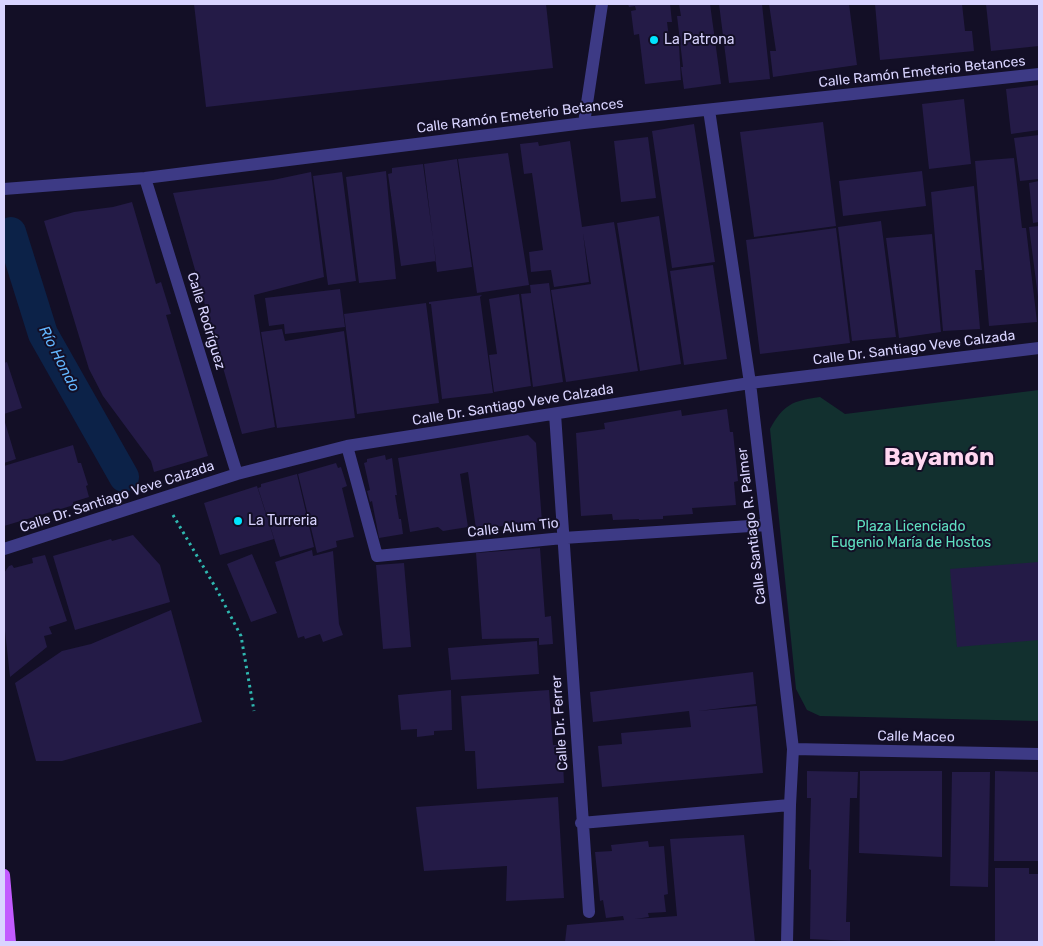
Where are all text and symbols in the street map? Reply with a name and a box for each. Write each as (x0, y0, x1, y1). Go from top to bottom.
place label: La Patrona (664, 32, 734, 48)
marker: La Patrona (648, 34, 660, 46)
street label: Calle Ramón Emeterio Betances (818, 53, 1026, 91)
street label: Calle Ramón Emeterio Betances (416, 95, 624, 137)
street label: Calle Rodríguez (183, 270, 229, 372)
water label: Río Hondo (35, 323, 83, 395)
street label: Calle Dr. Santiago Veve Calzada (812, 327, 1016, 369)
street label: Calle Dr. Santiago Veve Calzada (411, 381, 615, 429)
district label: Bayamón (884, 444, 994, 472)
street label: Calle Santiago R. Palmer (734, 447, 770, 605)
street label: Calle Dr. Santiago Veve Calzada (18, 458, 216, 536)
place label: La Turreria (248, 513, 317, 529)
marker: La Turreria (232, 515, 244, 527)
street label: Calle Alum Tio (467, 515, 559, 541)
park label: Plaza Licenciado Eugenio María de Hostos (831, 519, 991, 552)
street label: Calle Dr. Ferrer (548, 675, 572, 771)
street label: Calle Maceo (877, 728, 955, 746)

